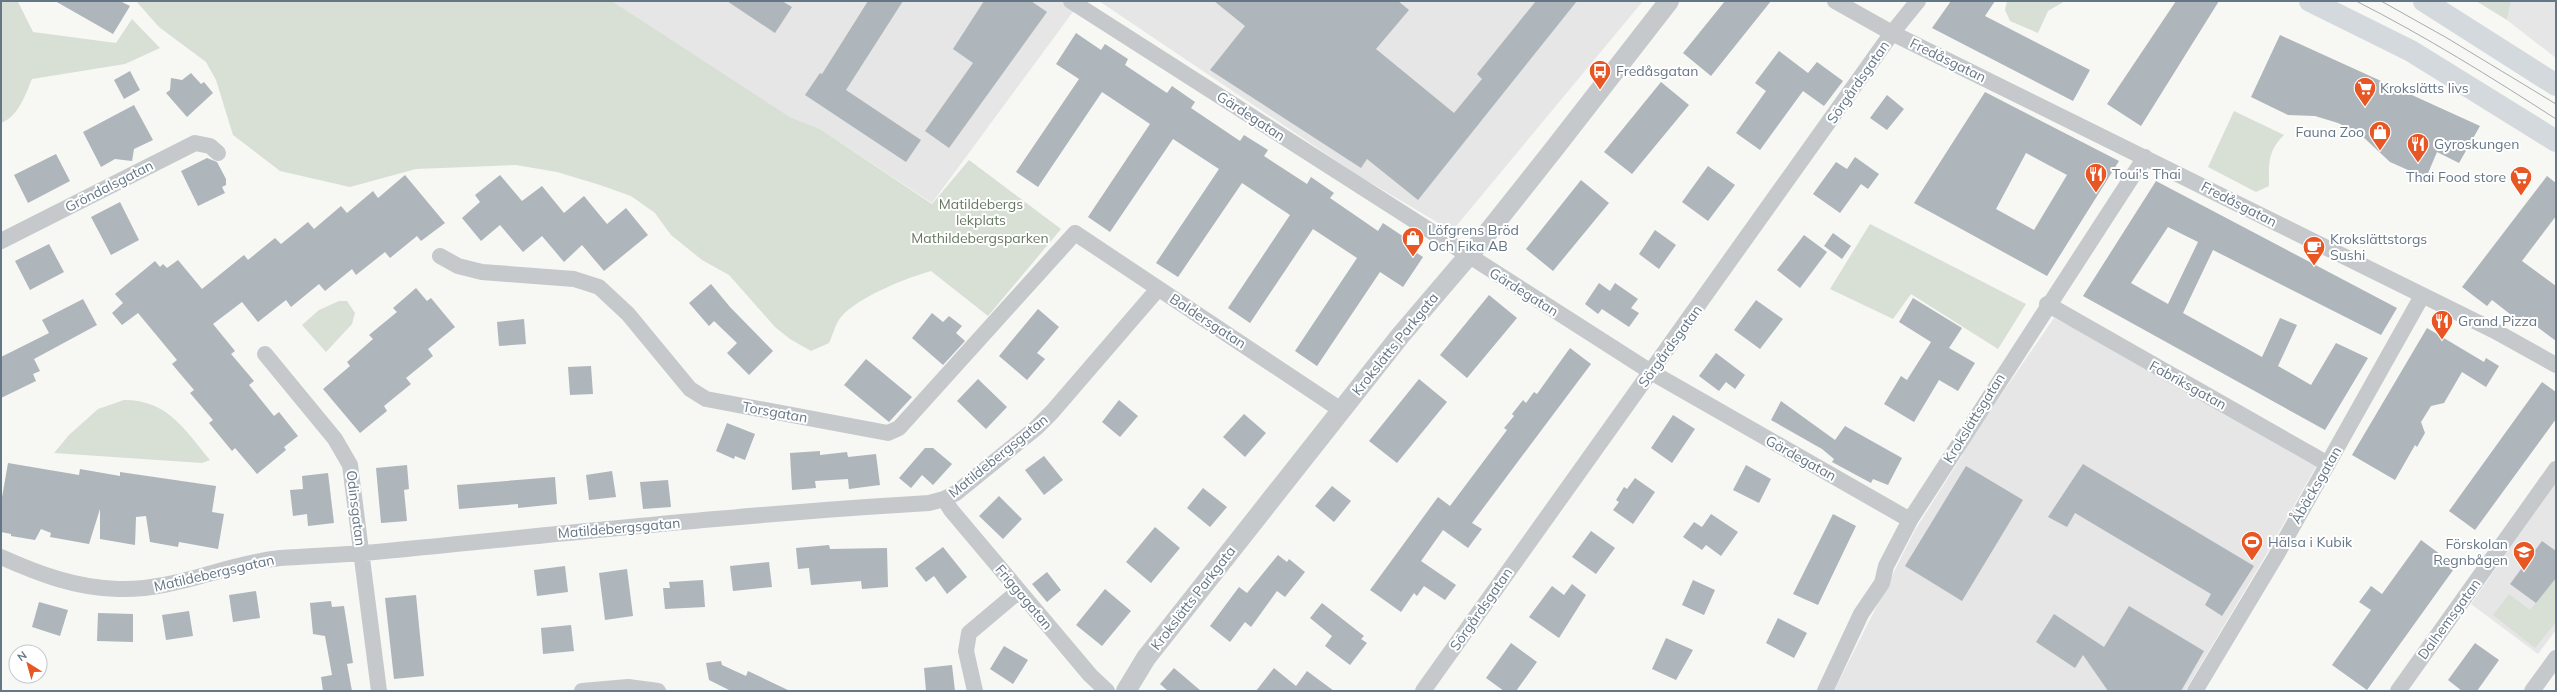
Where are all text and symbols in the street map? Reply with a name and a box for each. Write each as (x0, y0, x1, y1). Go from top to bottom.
street label: Fredåsgatan (1907, 34, 1989, 86)
street label: Sörgårdsgatan (1823, 37, 1893, 127)
bus stop icon: Fredåsgatan (1587, 58, 1613, 91)
place label: Fredåsgatan (1616, 62, 1698, 80)
supermarket icon: Krokslätts livs (2352, 75, 2378, 108)
place label: Krokslätts livs (2380, 79, 2469, 97)
street label: Gärdegatan (1213, 87, 1289, 145)
shop icon: Fauna Zoo (2367, 119, 2393, 152)
place label: Fauna Zoo (2296, 123, 2364, 141)
restaurant icon: Gyroskungen (2405, 131, 2431, 164)
place label: Gyroskungen (2434, 135, 2519, 153)
street label: Gröndalsgatan (62, 156, 156, 216)
restaurant icon: Toui's Thai (2083, 161, 2109, 194)
supermarket icon: Thai Food store (2508, 164, 2534, 197)
place label: Toui's Thai (2112, 165, 2181, 183)
place label: Thai Food store (2406, 168, 2506, 186)
street label: Fredåsgatan (2198, 177, 2280, 231)
park label: Matildebergs lekplats (939, 195, 1023, 229)
place label: Löfgrens Bröd Och Fika AB (1428, 221, 1519, 255)
shop icon: Löfgrens Bröd Och Fika AB (1400, 225, 1426, 258)
park label: Mathildebergsparken (911, 229, 1049, 247)
place label: Krokslättstorgs Sushi (2330, 230, 2427, 264)
cafe icon: Krokslättstorgs Sushi (2301, 234, 2327, 267)
street label: Gärdegatan (1486, 264, 1562, 320)
street label: Krokslätts Parkgata (1348, 289, 1442, 399)
street label: Baldersgatan (1166, 290, 1250, 352)
street label: Sörgårdsgatan (1634, 301, 1706, 391)
restaurant icon: Grand Pizza (2429, 308, 2455, 341)
place label: Grand Pizza (2458, 312, 2537, 330)
street label: Fabriksgatan (2146, 356, 2230, 414)
street label: Krokslättsgatan (1939, 370, 2009, 466)
street label: Torsgatan (741, 397, 809, 427)
street label: Matildebergsgatan (945, 410, 1051, 502)
street label: Gärdegatan (1763, 431, 1839, 485)
street label: Åbäcksgatan (2287, 443, 2345, 527)
street label: Odinsgatan (342, 469, 370, 547)
street label: Matildebergsgatan (557, 514, 681, 542)
sports icon: Hälsa i Kubik (2239, 529, 2265, 562)
place label: Hälsa i Kubik (2268, 533, 2353, 551)
place label: Förskolan Regnbågen (2433, 535, 2508, 569)
school or university icon: Förskolan Regnbågen (2511, 539, 2537, 572)
street label: Krokslätts Parkgata (1147, 542, 1239, 654)
street label: Matildebergsgatan (152, 550, 276, 596)
street label: Friggagatan (991, 561, 1057, 633)
street label: Sörgårdsgatan (1446, 564, 1516, 654)
street label: Dalhemsgatan (2414, 575, 2484, 663)
north arrow (8, 644, 48, 684)
text: N (14, 648, 30, 664)

